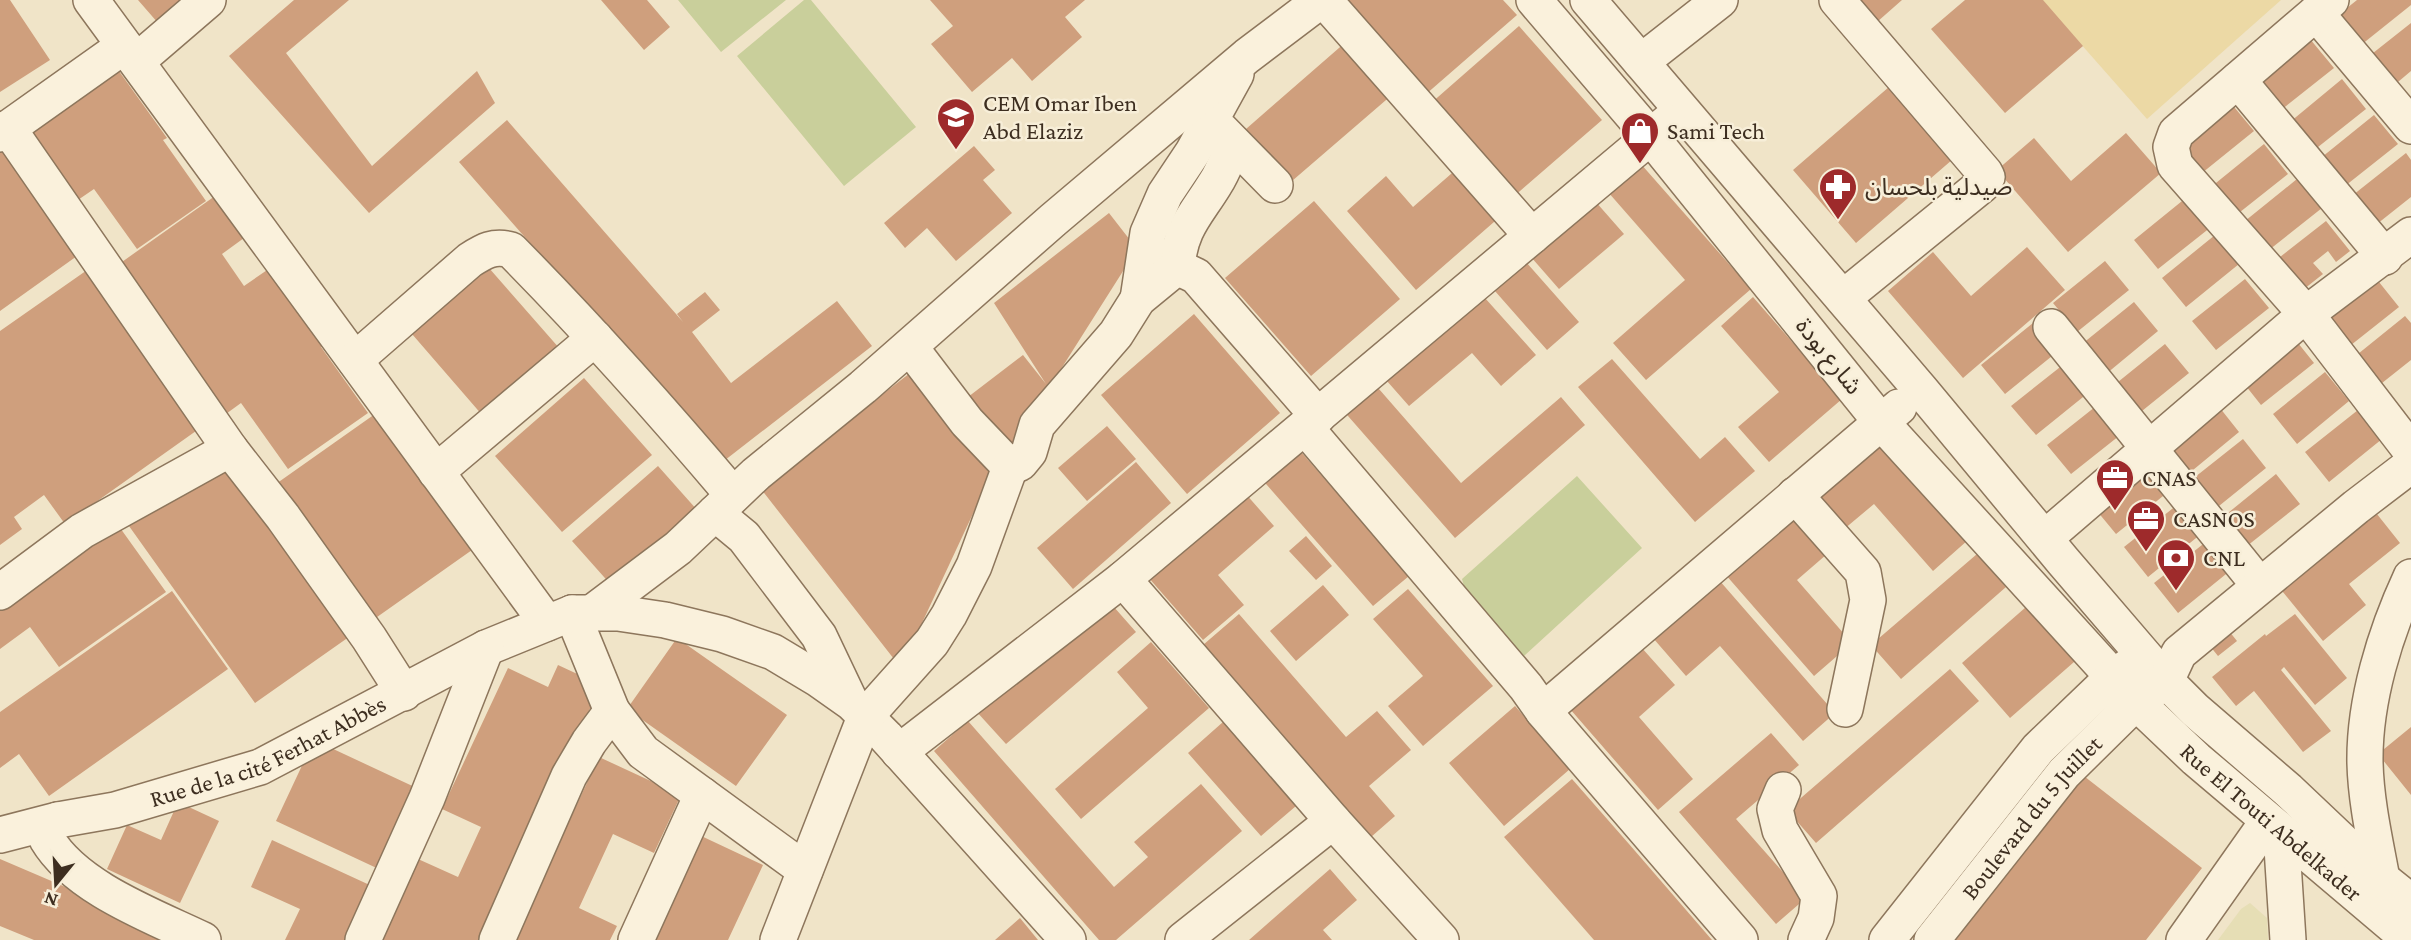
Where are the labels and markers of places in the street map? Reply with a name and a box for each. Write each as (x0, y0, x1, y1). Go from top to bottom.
place label: CEM Omar Iben Abd Elaziz (983, 89, 1137, 144)
school or university icon: CEM Omar Iben Abd Elaziz (935, 96, 977, 151)
shop icon: Sami Tech (1619, 110, 1661, 165)
place label: Sami Tech (1667, 117, 1765, 144)
pharmacy icon: صيدلية بلحسان (1817, 166, 1859, 221)
place label: صيدلية بلحسان (1865, 173, 2013, 201)
office icon: CNAS (2094, 457, 2136, 512)
place label: CNAS (2142, 464, 2197, 491)
office icon: CASNOS (2125, 498, 2167, 553)
place label: CASNOS (2173, 505, 2255, 532)
bank icon: CNL (2155, 537, 2197, 592)
place label: CNL (2203, 544, 2245, 571)

